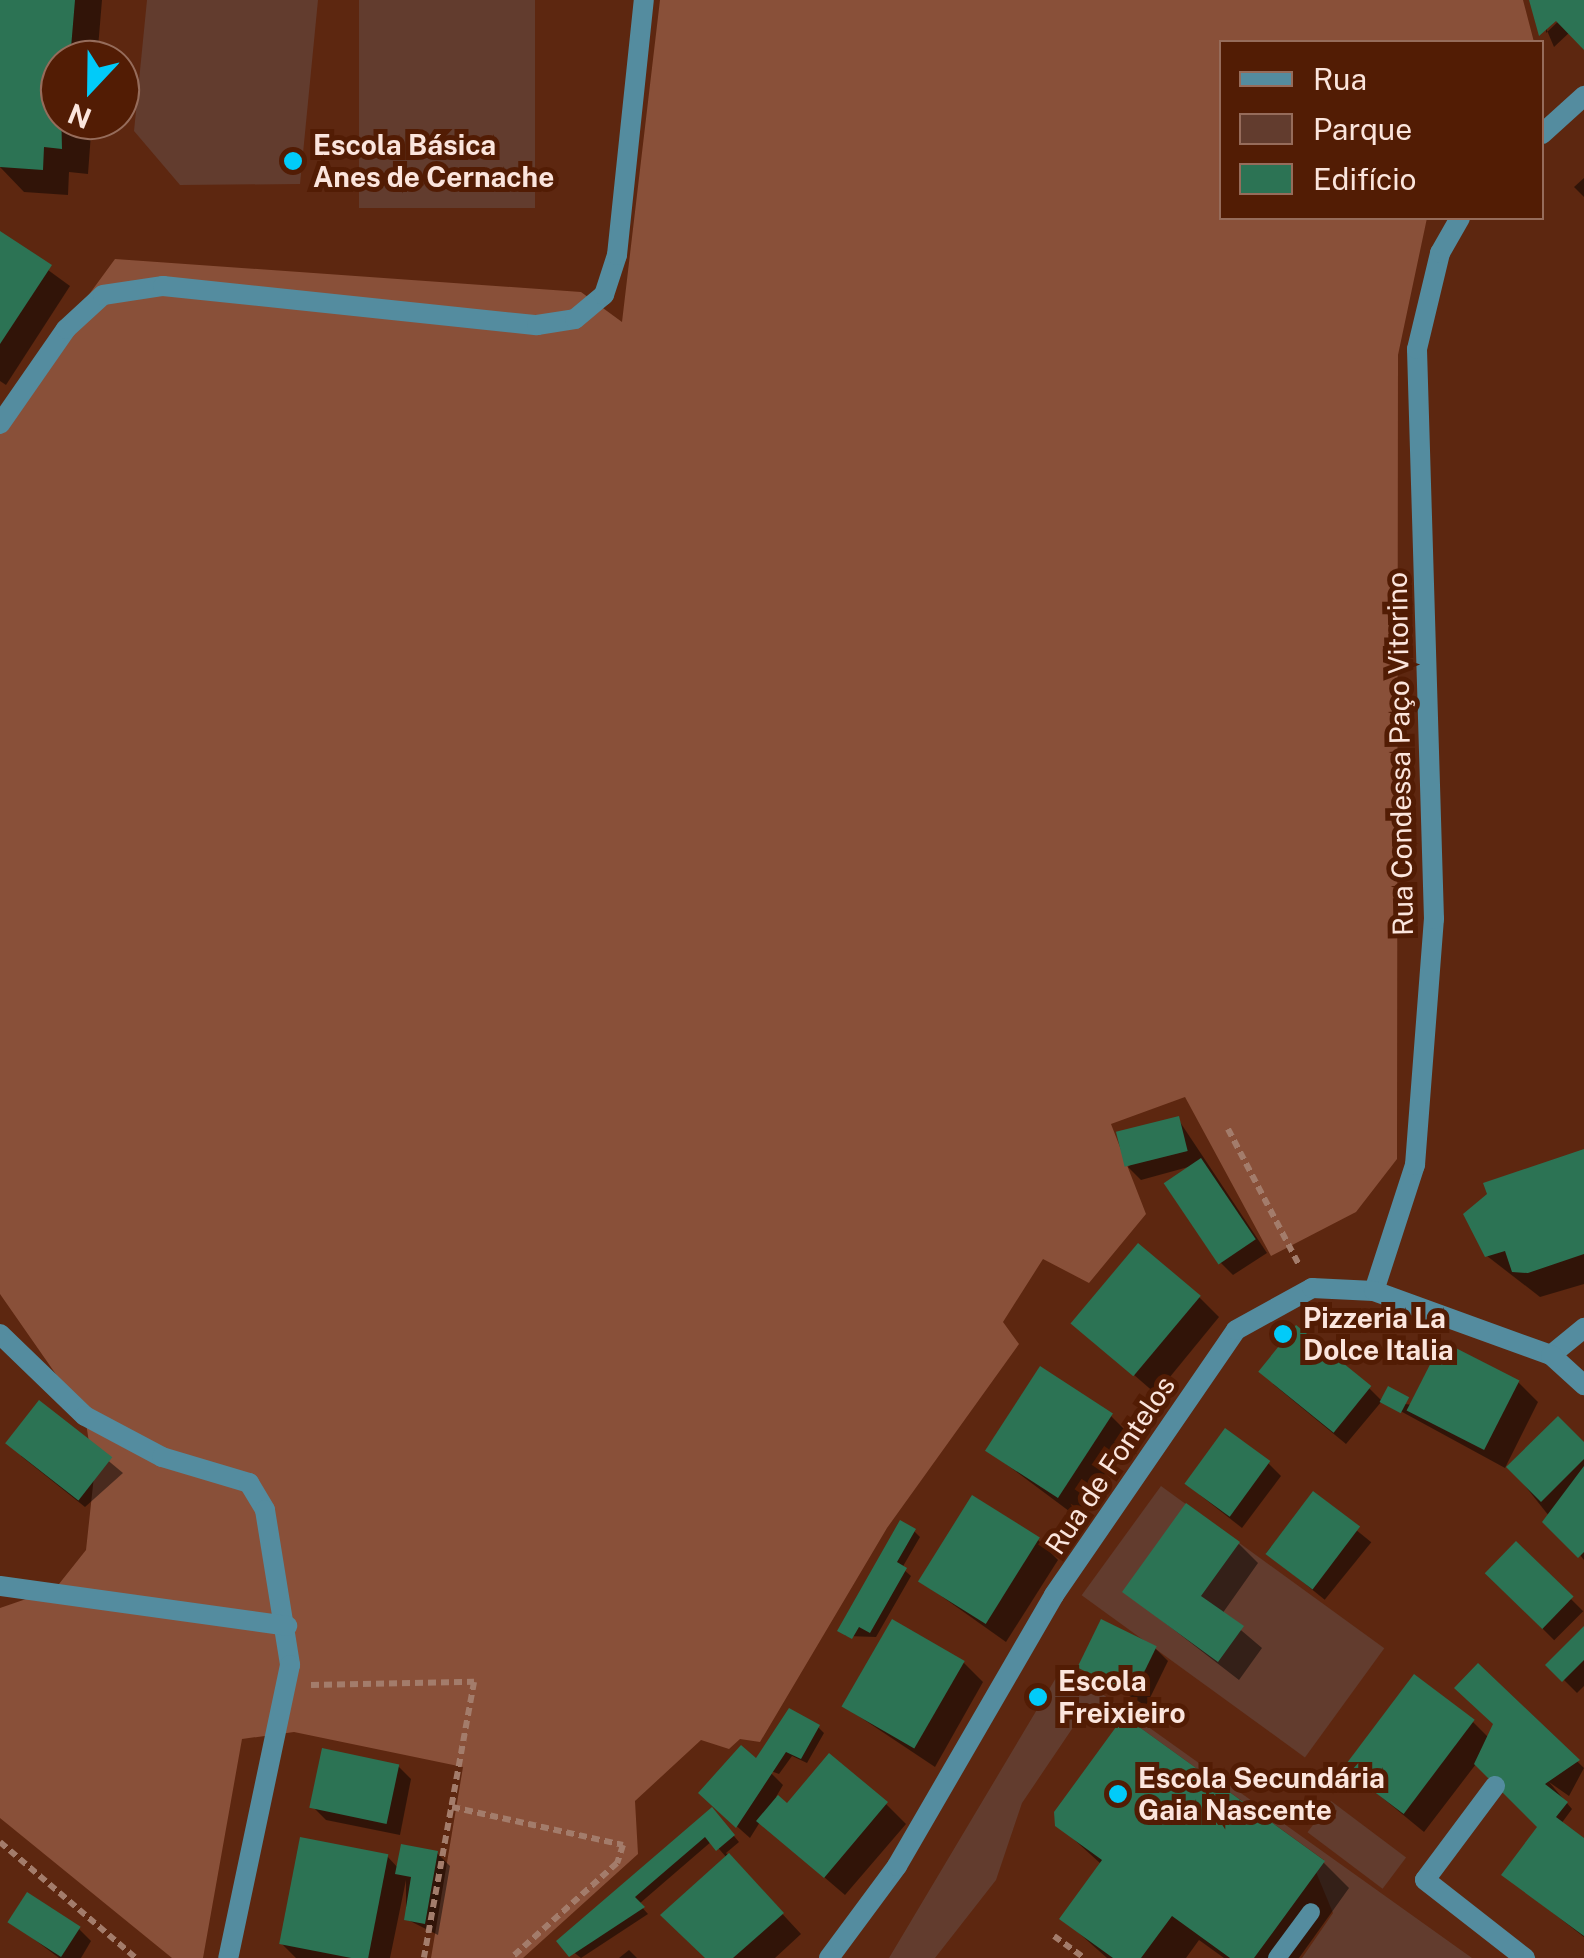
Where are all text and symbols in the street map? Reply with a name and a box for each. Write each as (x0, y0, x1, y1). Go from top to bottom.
north arrow (40, 40, 140, 140)
legend (1219, 40, 1544, 220)
text: Rua (1313, 61, 1367, 97)
text: N (63, 97, 96, 136)
text: Parque (1313, 111, 1412, 147)
place label: Escola Básica Anes de Cernache (313, 128, 555, 194)
marker: Escola Básica Anes de Cernache (282, 150, 304, 172)
text: Edifício (1313, 161, 1417, 197)
street label: Rua Condessa Paço Vitorino (1380, 571, 1420, 937)
place label: Pizzeria La Dolce Italia (1303, 1301, 1454, 1367)
marker: Pizzeria La Dolce Italia (1272, 1323, 1294, 1345)
street label: Rua de Fontelos (1038, 1369, 1182, 1561)
place label: Escola Freixieiro (1058, 1664, 1186, 1730)
marker: Escola Freixieiro (1027, 1686, 1049, 1708)
place label: Escola Secundária Gaia Nascente (1138, 1761, 1385, 1827)
marker: Escola Secundária Gaia Nascente (1107, 1783, 1129, 1805)

